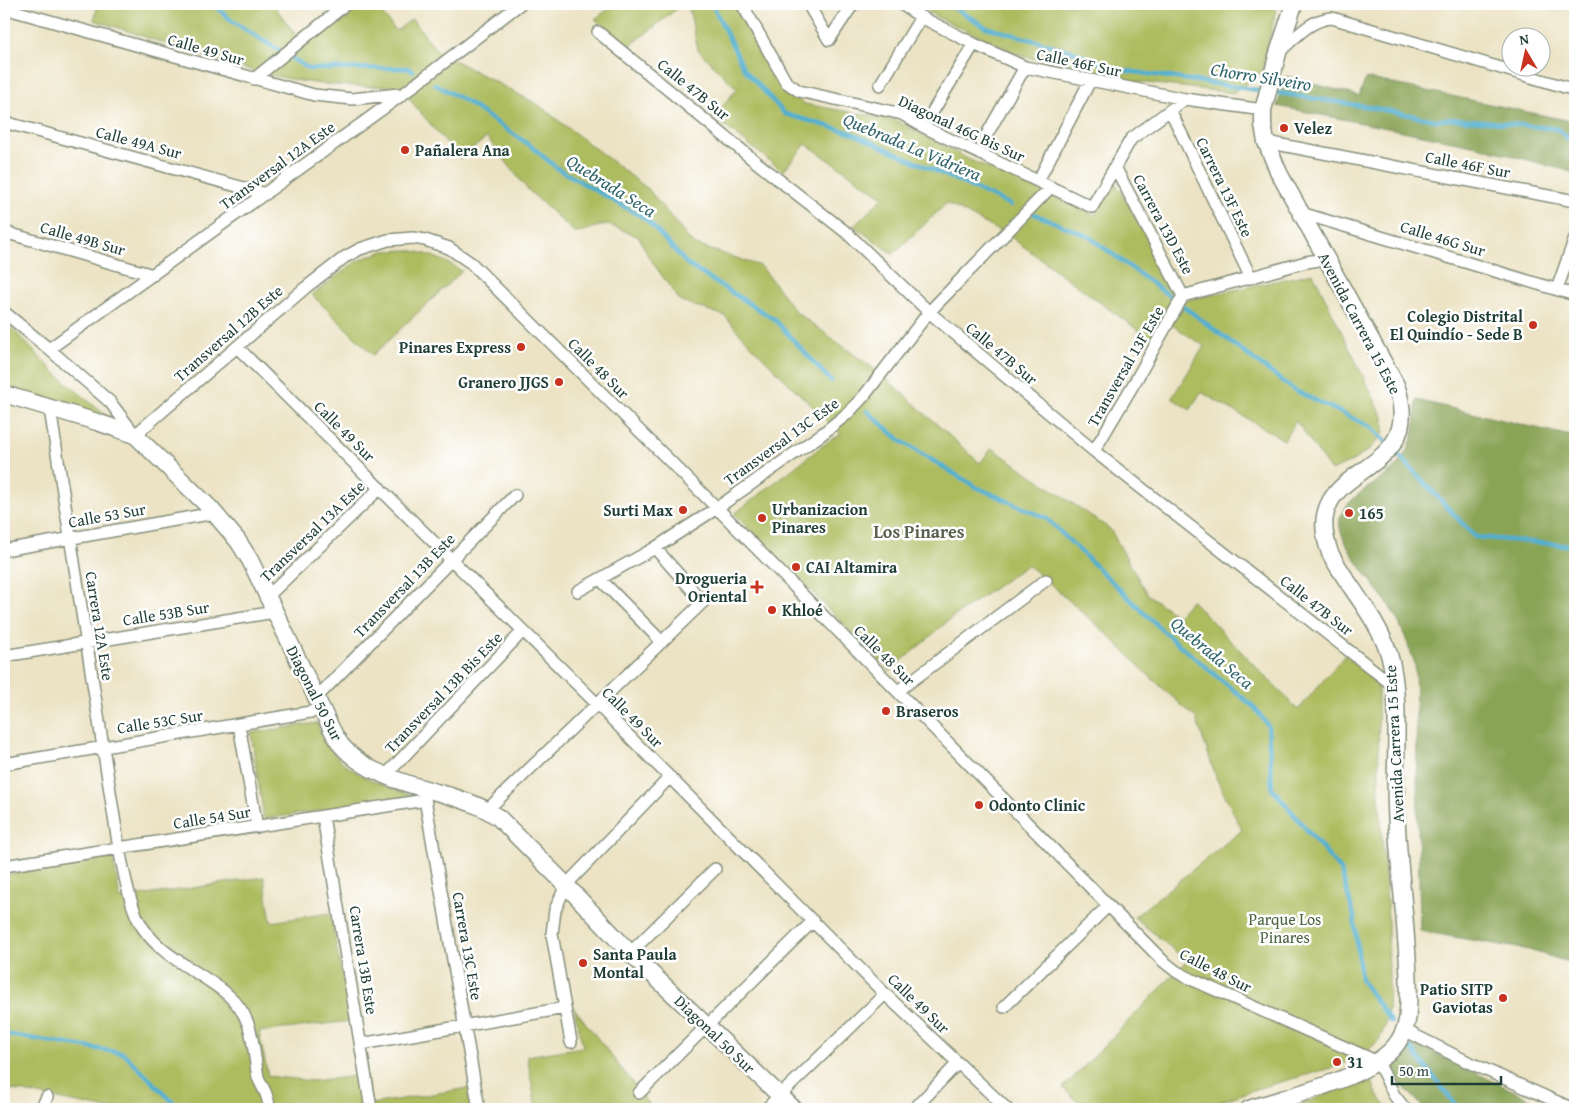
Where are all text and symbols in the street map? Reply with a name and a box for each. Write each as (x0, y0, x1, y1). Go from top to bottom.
street label: Calle 49 Sur (165, 27, 247, 71)
north arrow (1502, 28, 1552, 78)
text: N (1518, 28, 1531, 50)
street label: Calle 46F Sur (1034, 41, 1124, 83)
street label: Calle 47B Sur (653, 52, 736, 126)
water label: Chorro Silveiro (1209, 55, 1314, 98)
street label: Diagonal 46G Bis Sur (895, 88, 1030, 168)
water label: Quebrada La Vidriera (839, 105, 986, 188)
street label: Transversal 12A Este (214, 115, 340, 215)
place label: Velez (1294, 116, 1332, 140)
street label: Calle 49A Sur (93, 119, 185, 165)
marker: Velez (1278, 122, 1290, 134)
street label: Carrera 13F Este (1190, 133, 1260, 241)
place label: Pañalera Ana (415, 138, 511, 162)
marker: Pañalera Ana (399, 144, 411, 156)
street label: Calle 46F Sur (1423, 144, 1513, 184)
water label: Quebrada Seca (561, 147, 662, 224)
street label: Carrera 13D Este (1127, 170, 1201, 278)
street label: Calle 49B Sur (38, 214, 129, 262)
street label: Calle 46G Sur (1398, 214, 1489, 262)
street label: Avenida Carrera 15 Este (1312, 248, 1408, 398)
street label: Transversal 12B Este (168, 279, 288, 387)
street label: Transversal 13F Este (1081, 301, 1169, 431)
place label: Colegio Distrital El Quindío - Sede B (1390, 304, 1523, 346)
street label: Calle 47B Sur (961, 316, 1043, 391)
marker: Colegio Distrital El Quindío - Sede B (1527, 319, 1539, 331)
street label: Calle 48 Sur (563, 332, 635, 404)
place label: Pinares Express (399, 335, 511, 359)
marker: Pinares Express (515, 341, 527, 353)
place label: Granero JJGS (458, 370, 549, 394)
marker: Granero JJGS (553, 376, 565, 388)
street label: Transversal 13C Este (718, 391, 844, 491)
street label: Calle 49 Sur (309, 395, 381, 467)
street label: Transversal 13A Este (254, 474, 370, 588)
street label: Calle 53 Sur (66, 496, 148, 534)
place label: Urbanizacion Pinares (772, 497, 868, 539)
place label: Surti Max (603, 498, 674, 522)
place label: 165 (1359, 501, 1384, 525)
marker: Surti Max (677, 504, 689, 516)
marker: 165 (1343, 507, 1355, 519)
marker: Urbanizacion Pinares (756, 512, 768, 524)
district label: Los Pinares (873, 518, 965, 545)
street label: Transversal 13B Este (348, 527, 460, 643)
place label: CAI Altamira (806, 555, 898, 579)
marker: CAI Altamira (790, 561, 802, 573)
place label: Drogueria Oriental (675, 566, 748, 608)
street label: Calle 47B Sur (1275, 569, 1359, 642)
street label: Carrera 12A Este (80, 570, 120, 682)
marker: Drogueria Oriental (751, 581, 763, 593)
street label: Calle 53B Sur (121, 594, 211, 632)
place label: Khloé (782, 598, 823, 622)
marker: Khloé (766, 604, 778, 616)
water label: Quebrada Seca (1165, 610, 1260, 696)
street label: Calle 48 Sur (849, 619, 921, 691)
street label: Transversal 13B Bis Este (378, 626, 508, 758)
street label: Diagonal 50 Sur (281, 641, 350, 745)
street label: Avenida Carrera 15 Este (1378, 665, 1410, 823)
street label: Calle 49 Sur (597, 681, 669, 753)
place label: Braseros (896, 699, 959, 723)
street label: Calle 53C Sur (115, 702, 205, 740)
marker: Braseros (880, 705, 892, 717)
place label: Odonto Clinic (989, 793, 1086, 817)
street label: Calle 54 Sur (171, 799, 253, 835)
marker: Odonto Clinic (973, 799, 985, 811)
street label: Carrera 13C Este (447, 890, 489, 1002)
street label: Carrera 13B Este (344, 904, 384, 1016)
park label: Parque Los Pinares (1249, 907, 1321, 949)
place label: Santa Paula Montal (593, 942, 677, 984)
street label: Calle 48 Sur (1176, 942, 1257, 999)
marker: Santa Paula Montal (577, 957, 589, 969)
street label: Calle 49 Sur (883, 967, 956, 1039)
place label: Patio SITP Gaviotas (1420, 977, 1493, 1019)
street label: Diagonal 50 Sur (669, 989, 761, 1079)
marker: Patio SITP Gaviotas (1497, 992, 1509, 1004)
place label: 31 (1347, 1050, 1364, 1074)
scale bar (1392, 1053, 1500, 1085)
marker: 31 (1331, 1056, 1343, 1068)
text: 50 m (1399, 1060, 1430, 1081)

